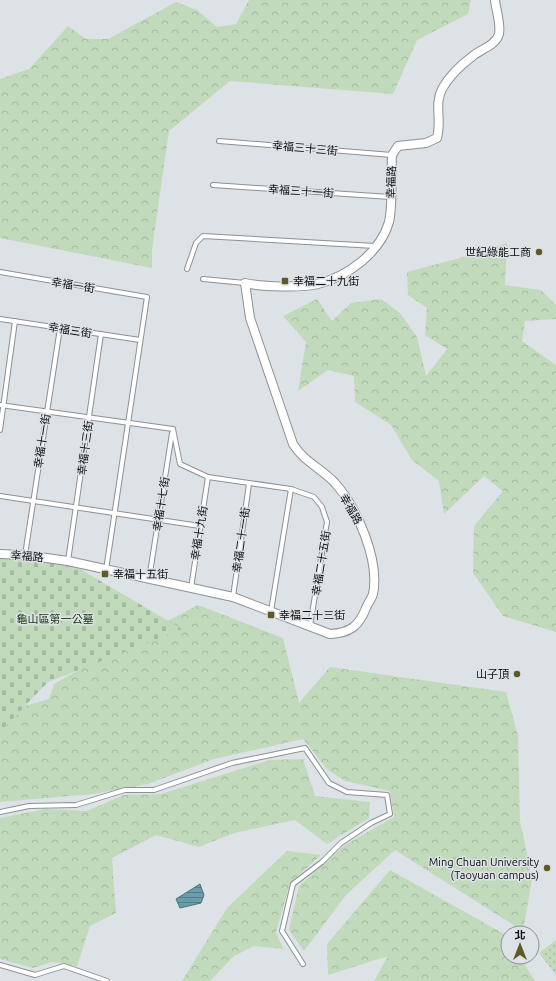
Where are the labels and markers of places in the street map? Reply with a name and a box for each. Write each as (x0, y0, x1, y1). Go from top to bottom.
place label: 世紀綠能工商 (465, 246, 531, 258)
marker: 世紀綠能工商 (534, 247, 544, 257)
place label: 幸福二十九街 (293, 275, 359, 287)
marker: 幸福二十九街 (280, 276, 290, 286)
place label: 幸福十五街 (113, 568, 168, 580)
marker: 幸福十五街 (100, 569, 110, 579)
place label: 幸福二十三街 (279, 609, 345, 621)
marker: 幸福二十三街 (266, 610, 276, 620)
place label: 山子頂 (476, 668, 509, 680)
marker: 山子頂 (512, 669, 522, 679)
place label: Ming Chuan University (Taoyuan campus) (429, 856, 540, 882)
marker: Ming Chuan University (Taoyuan campus) (542, 863, 552, 873)

